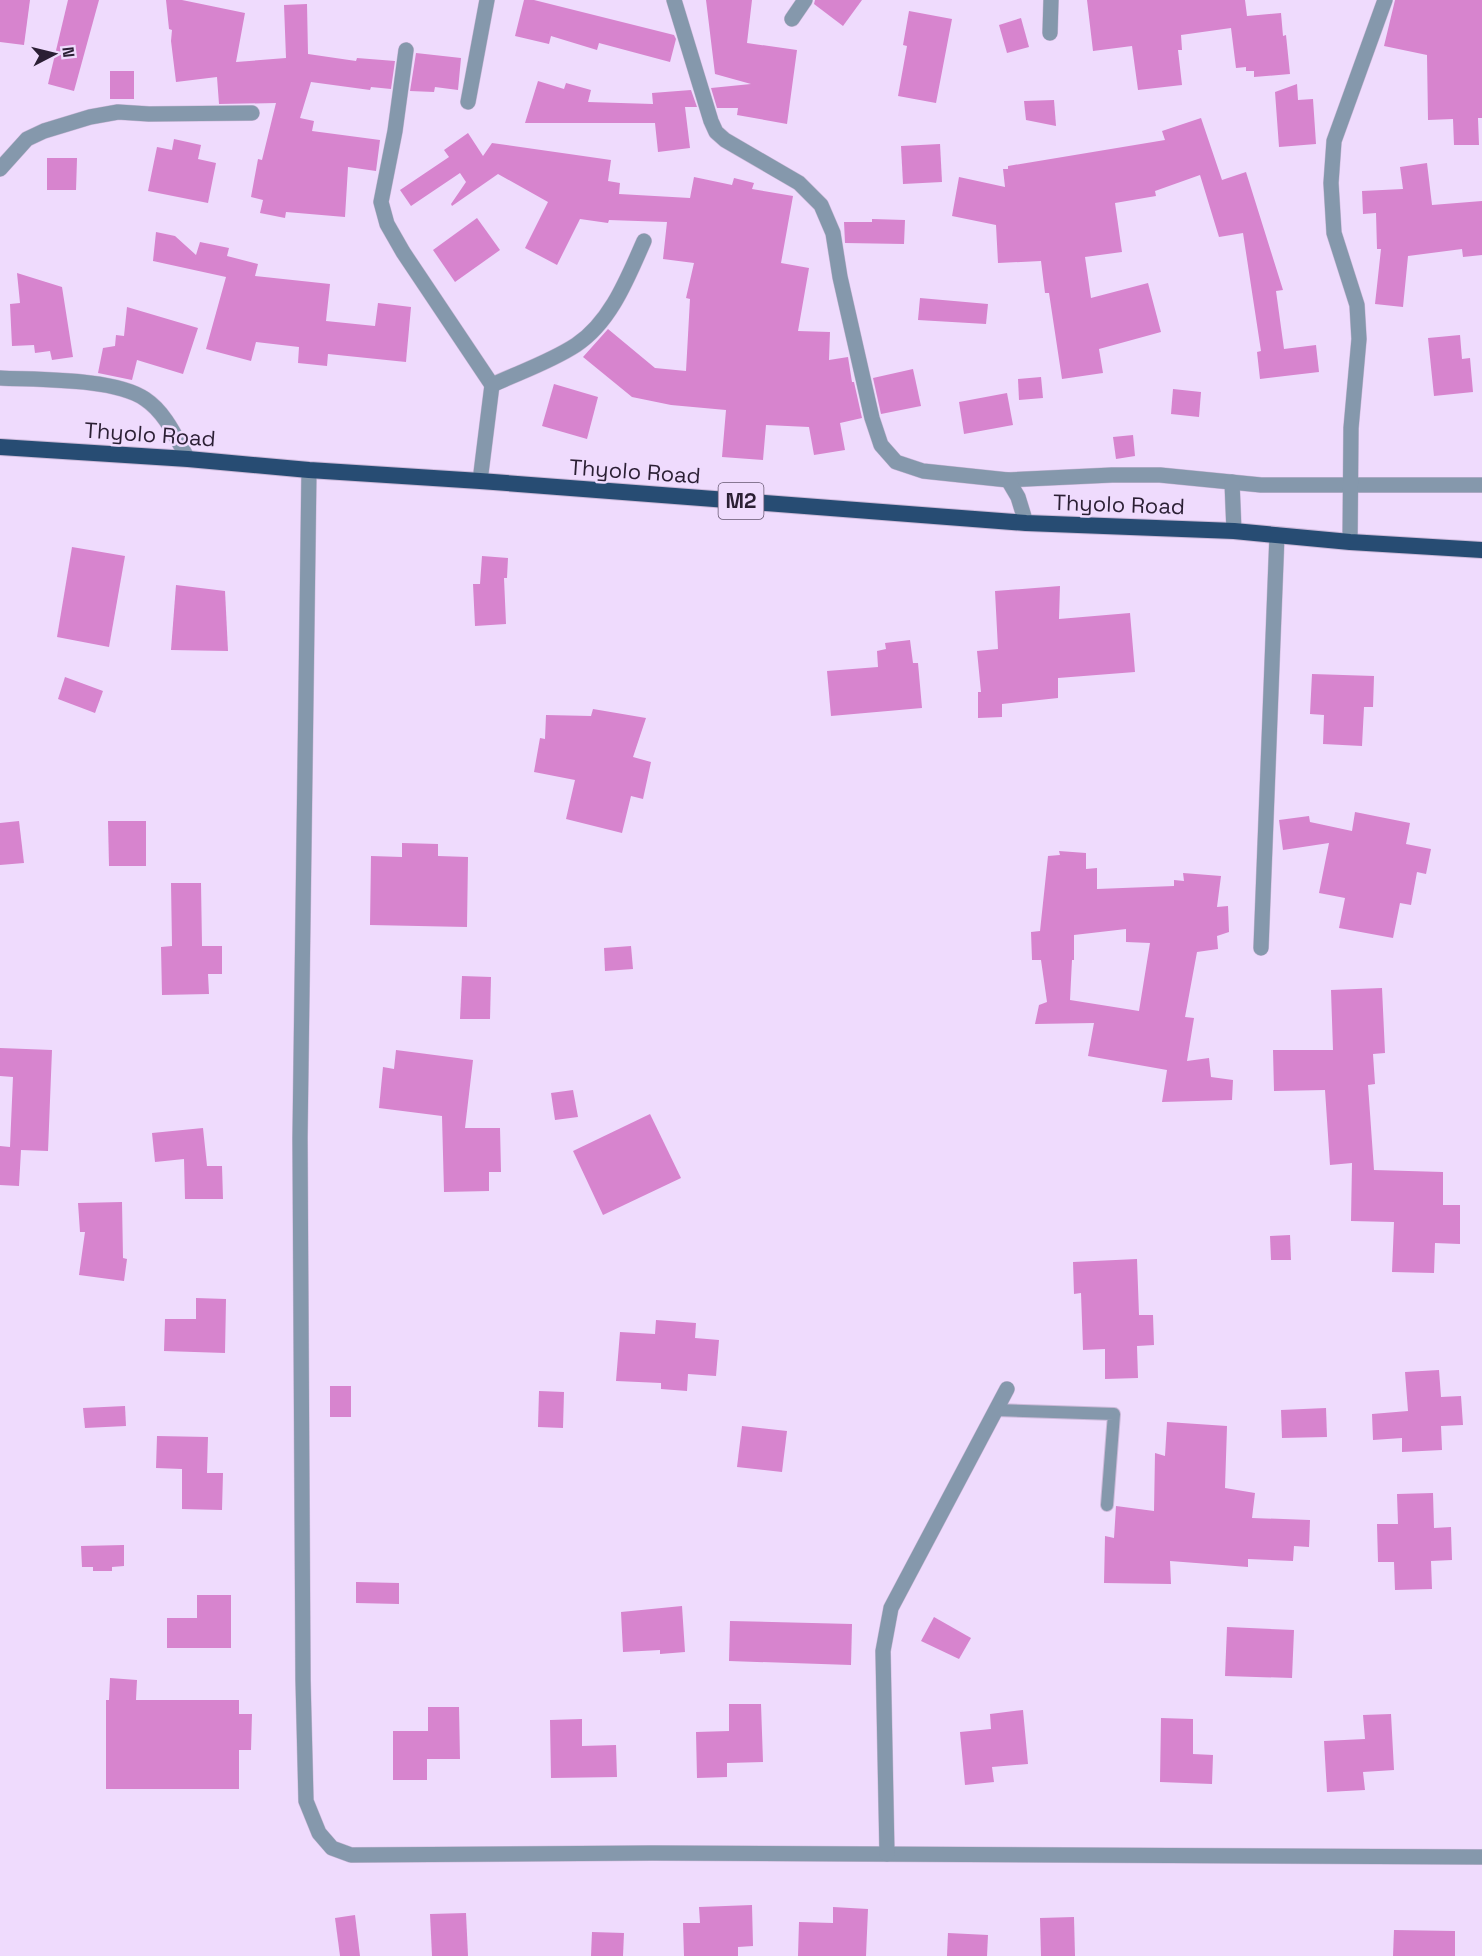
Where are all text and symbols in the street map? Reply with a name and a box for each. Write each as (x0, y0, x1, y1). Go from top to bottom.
north arrow (24, 24, 84, 84)
text: N (57, 46, 79, 59)
street label: Thyolo Road (83, 415, 217, 453)
street label: Thyolo Road (568, 452, 702, 490)
road number: M2 (718, 483, 764, 519)
street label: Thyolo Road (1053, 488, 1185, 520)

